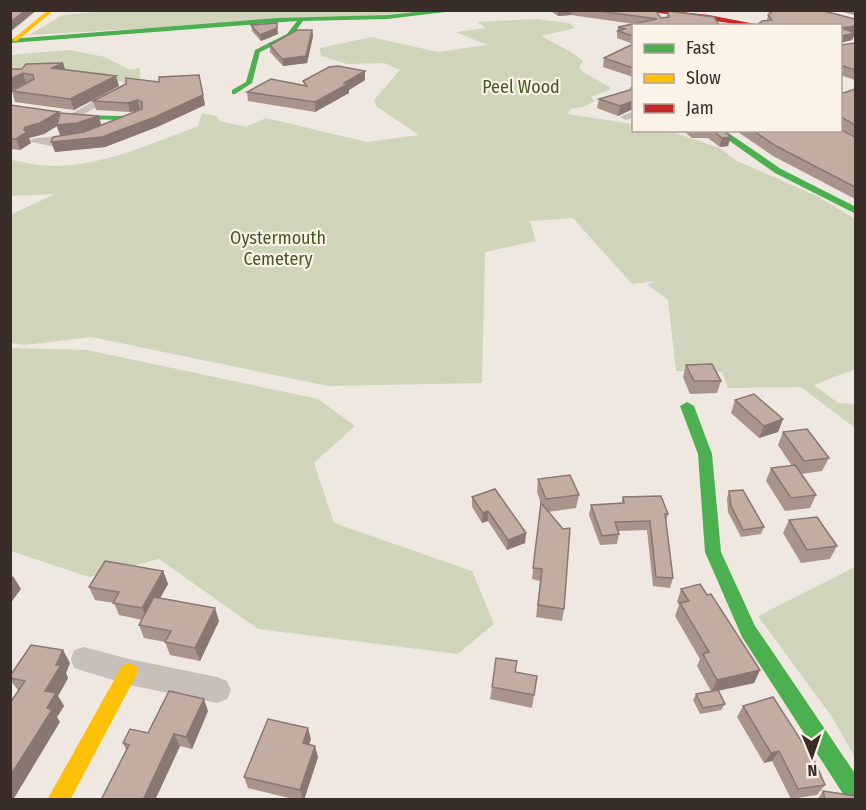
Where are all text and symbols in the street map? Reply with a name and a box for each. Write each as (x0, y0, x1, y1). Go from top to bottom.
legend (632, 24, 842, 132)
text: Fast (686, 37, 715, 59)
text: Slow (686, 67, 721, 89)
park label: Peel Wood (482, 76, 560, 98)
text: Jam (686, 97, 714, 119)
park label: Oystermouth Cemetery (230, 227, 326, 270)
north arrow (782, 726, 842, 786)
text: N (807, 761, 818, 780)

